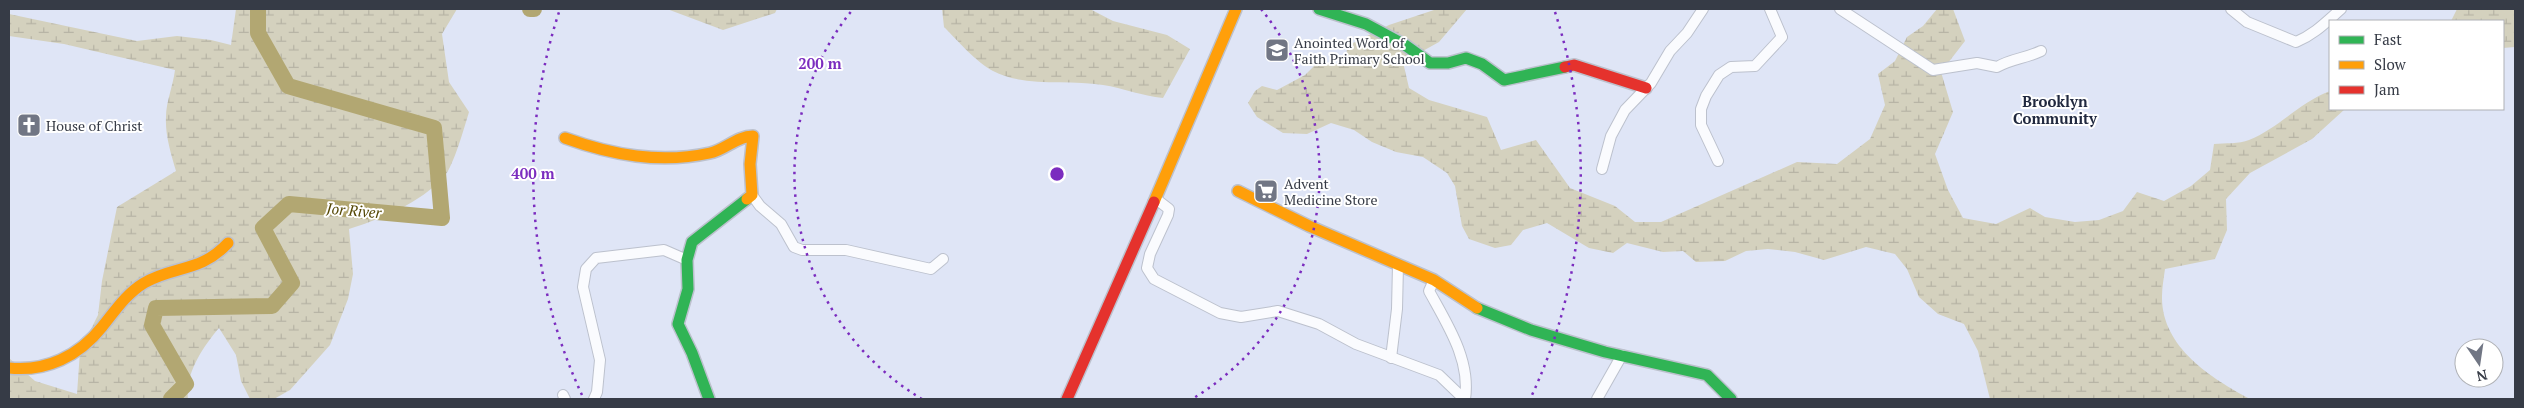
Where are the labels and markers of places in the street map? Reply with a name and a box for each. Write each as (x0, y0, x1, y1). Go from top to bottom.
place label: Anointed Word of Faith Primary School (1294, 33, 1425, 68)
school or university icon: Anointed Word of Faith Primary School (1264, 37, 1290, 63)
church icon: House of Christ (16, 112, 42, 138)
place label: House of Christ (46, 116, 143, 135)
centre of rings (1048, 165, 1066, 183)
place label: Advent Medicine Store (1284, 174, 1378, 209)
supermarket icon: Advent Medicine Store (1253, 178, 1279, 204)

